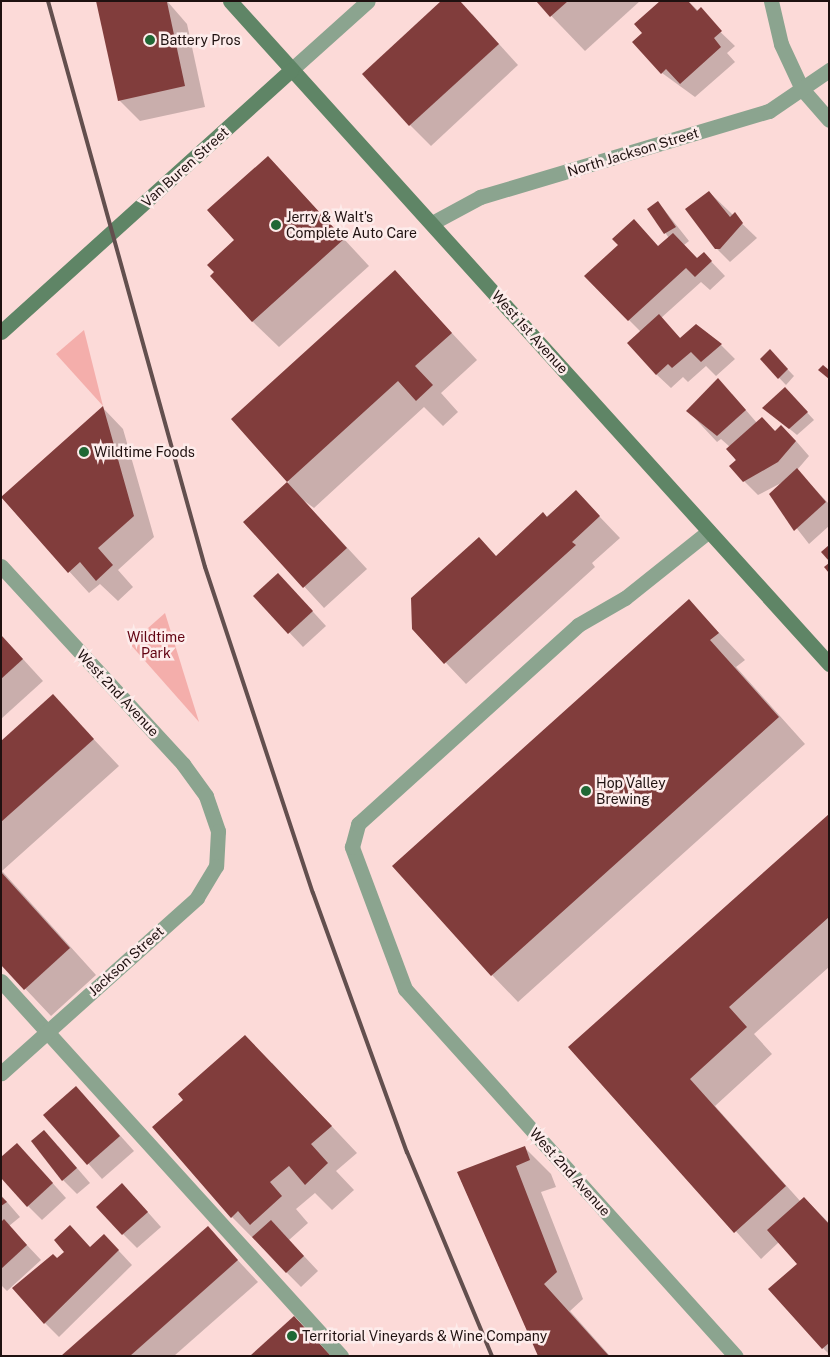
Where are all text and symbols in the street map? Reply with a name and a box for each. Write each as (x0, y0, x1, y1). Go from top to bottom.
place label: Battery Pros (160, 32, 241, 48)
marker: Battery Pros (144, 34, 156, 46)
street label: Van Buren Street (138, 124, 232, 210)
street label: North Jackson Street (565, 124, 701, 180)
place label: Jerry & Walt's Complete Auto Care (286, 209, 417, 242)
marker: Jerry & Walt's Complete Auto Care (270, 219, 282, 231)
street label: West 1st Avenue (488, 287, 572, 377)
place label: Wildtime Foods (94, 444, 195, 460)
marker: Wildtime Foods (78, 446, 90, 458)
park label: Wildtime Park (127, 629, 185, 662)
street label: West 2nd Avenue (73, 646, 163, 740)
place label: Hop Valley Brewing (596, 775, 666, 808)
marker: Hop Valley Brewing (580, 785, 592, 797)
street label: Jackson Street (85, 923, 167, 999)
street label: West 2nd Avenue (526, 1125, 614, 1219)
place label: Territorial Vineyards & Wine Company (302, 1328, 548, 1344)
marker: Territorial Vineyards & Wine Company (286, 1330, 298, 1342)

